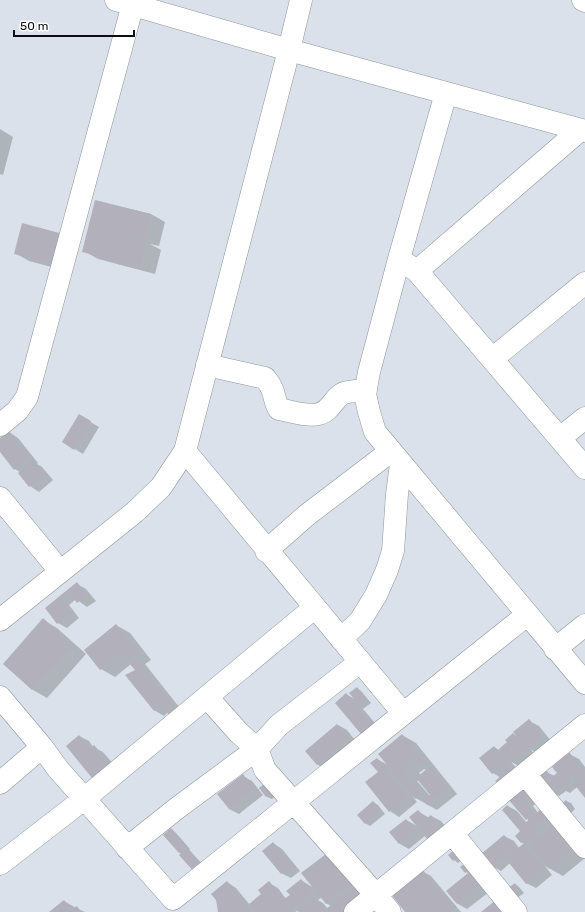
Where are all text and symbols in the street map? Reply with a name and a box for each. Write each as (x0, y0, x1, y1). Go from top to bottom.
scale bar (14, 12, 134, 38)
text: 50 m (20, 19, 48, 33)

